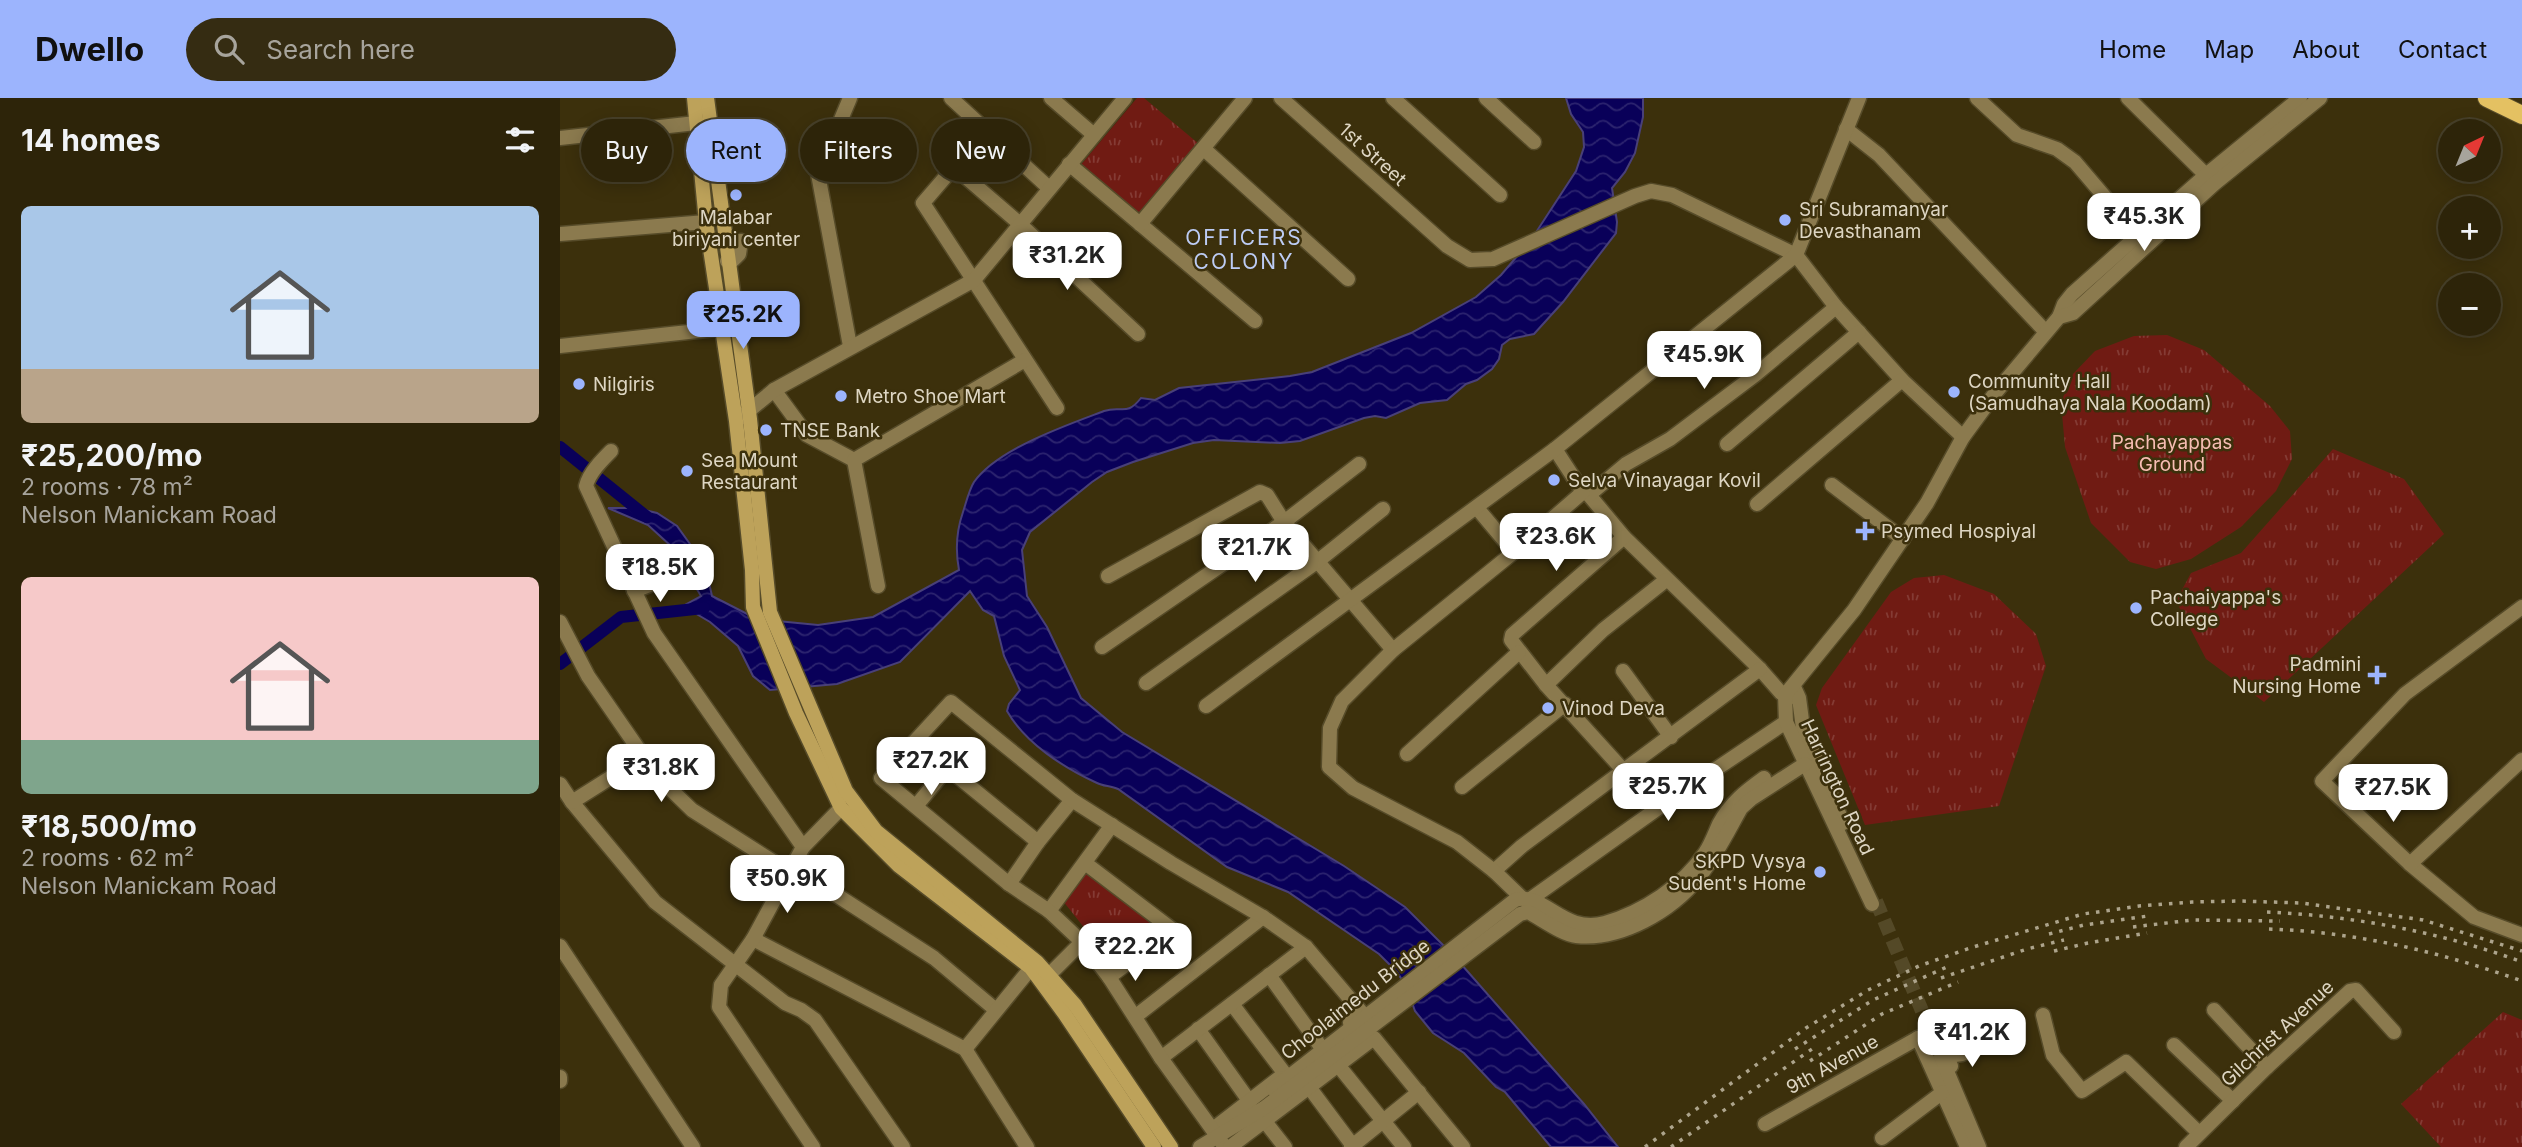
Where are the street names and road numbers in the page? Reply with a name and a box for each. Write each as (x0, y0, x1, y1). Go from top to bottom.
street label: 1st Street (1334, 118, 1411, 191)
street label: Harrington Road (1796, 716, 1879, 859)
street label: Choolaimedu Bridge (1276, 934, 1434, 1065)
street label: Gilchrist Avenue (2216, 975, 2339, 1092)
street label: 9th Avenue (1782, 1030, 1882, 1099)

